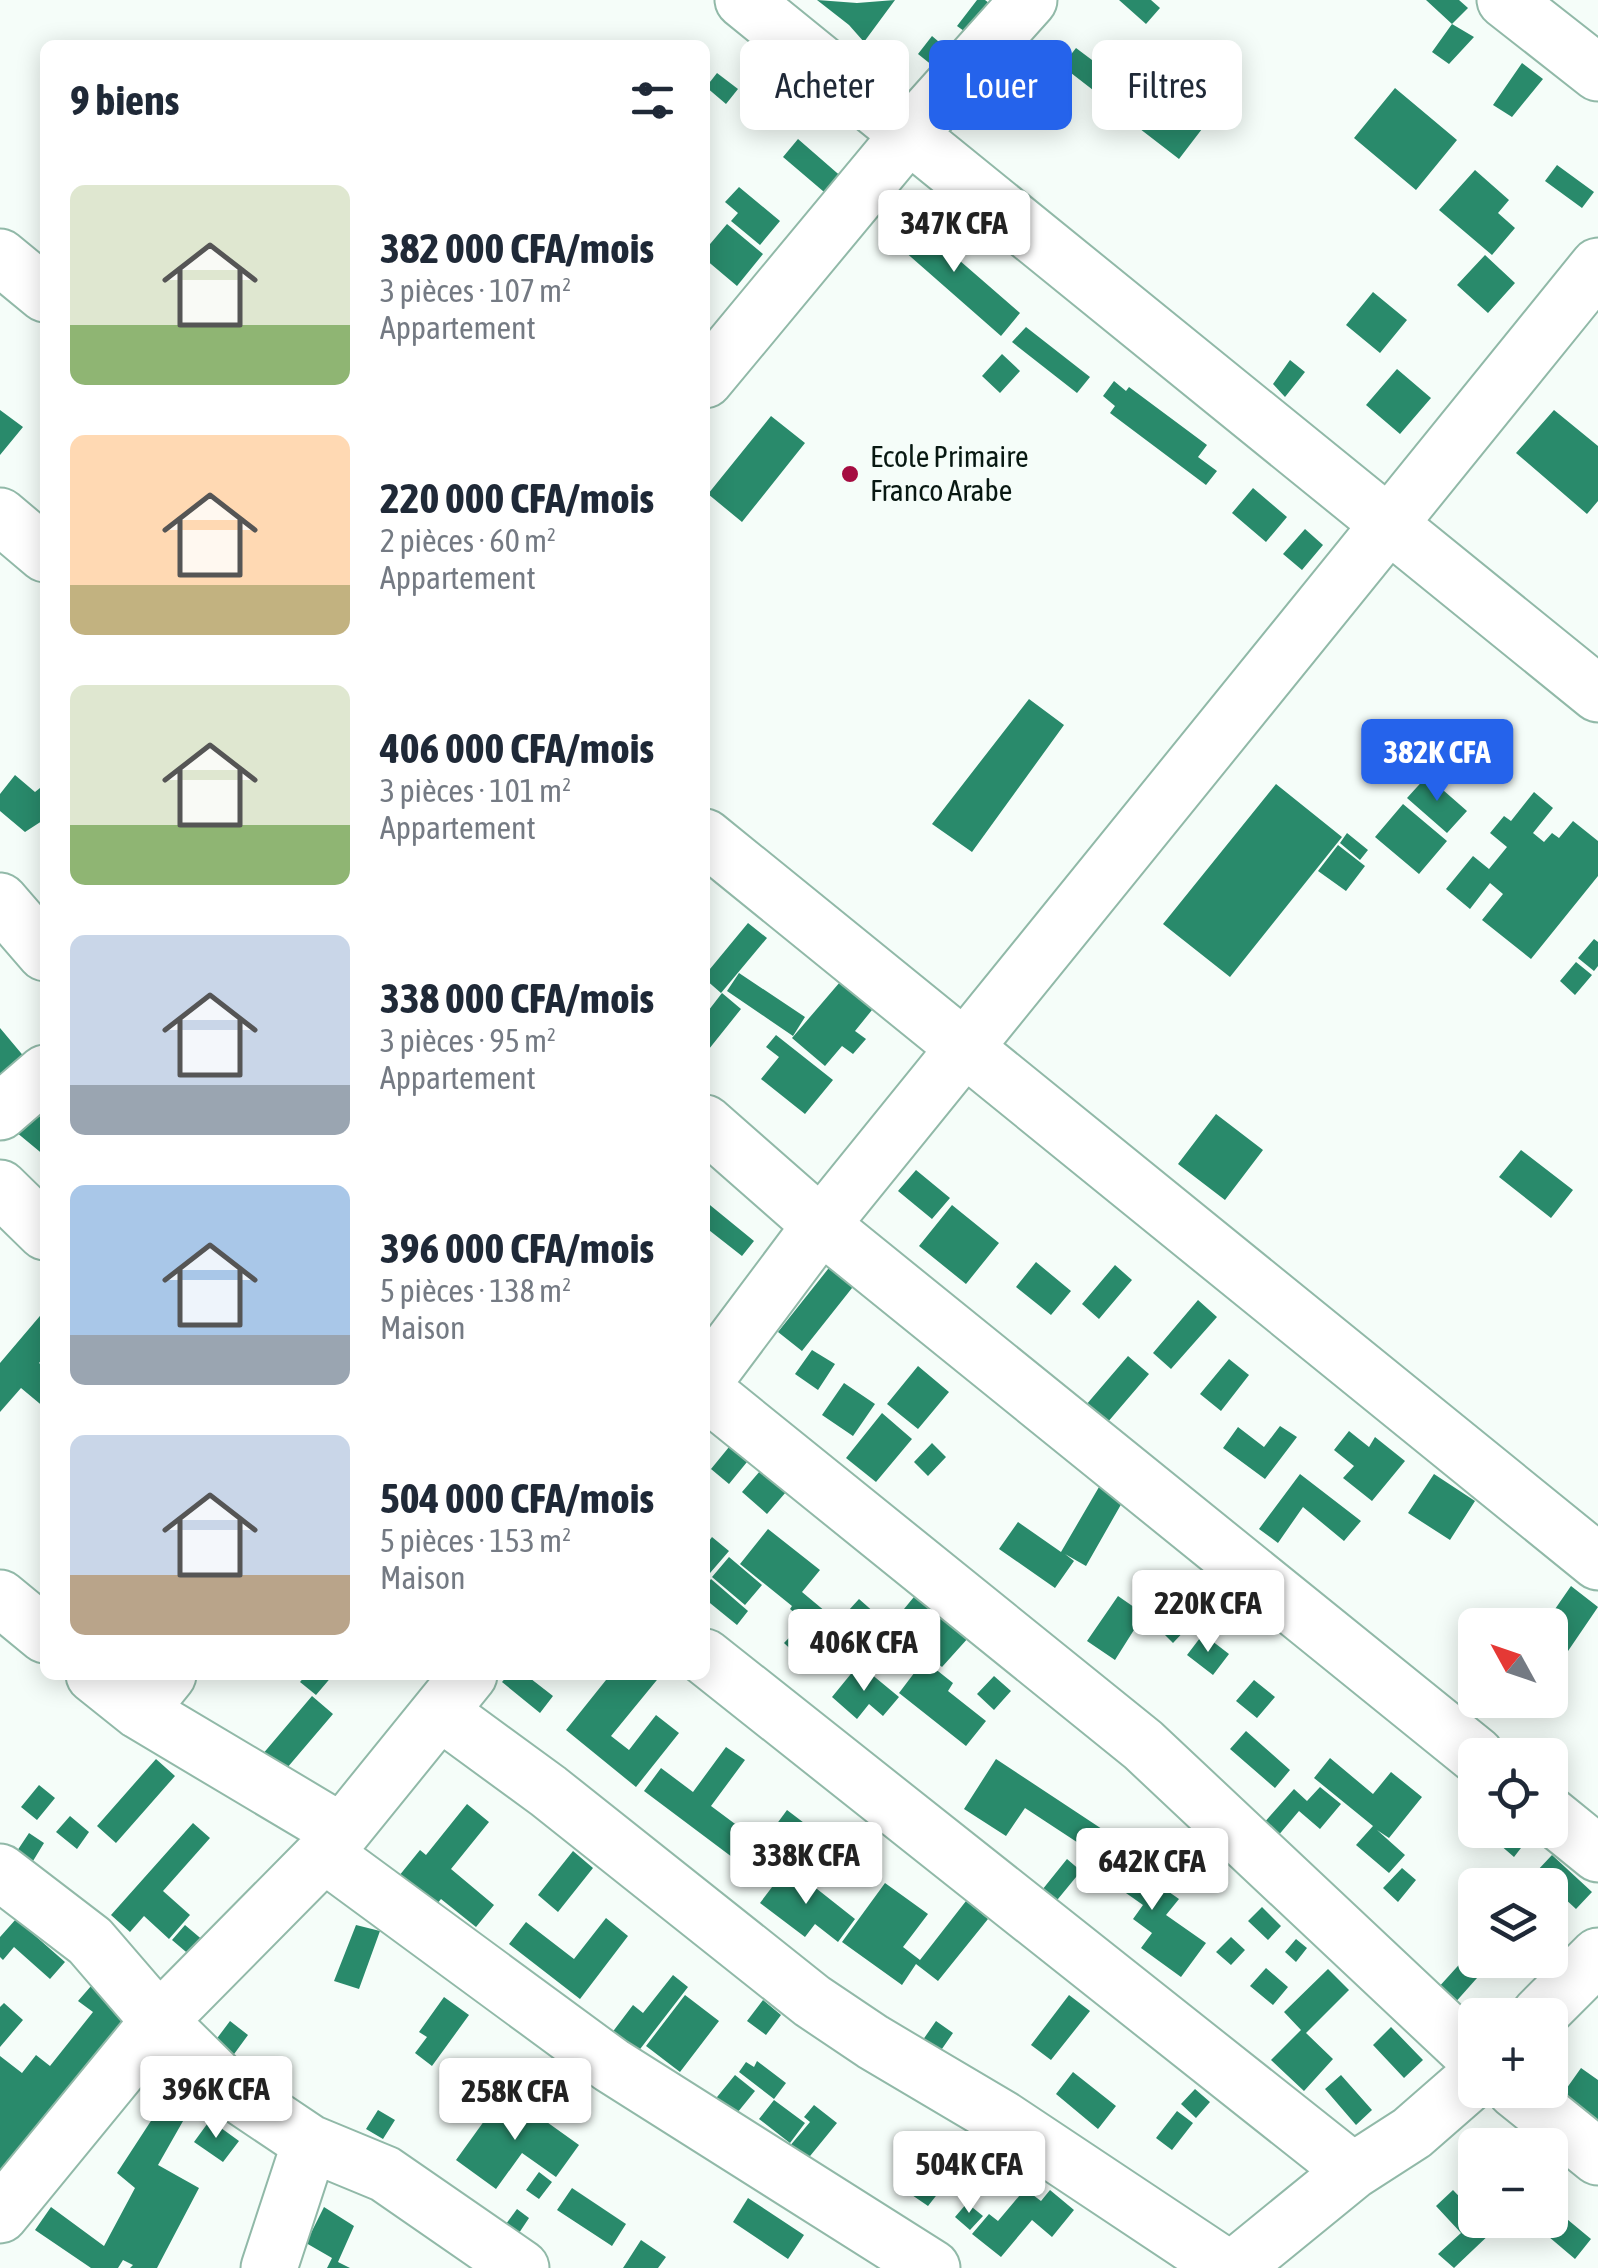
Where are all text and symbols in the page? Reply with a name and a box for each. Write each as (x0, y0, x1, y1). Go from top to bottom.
chip: Acheter (740, 40, 909, 130)
chip: Louer (929, 40, 1072, 130)
chip: Filtres (1092, 40, 1242, 130)
icon: filters (625, 73, 680, 128)
text: 9 biens (70, 76, 179, 124)
pin: 347K CFA (851, 190, 1057, 275)
text: 347K CFA (900, 204, 1008, 241)
text: 382 000 CFA/mois (380, 224, 654, 272)
icon: home (150, 225, 270, 345)
text: 3 pièces · 107 m² (380, 272, 571, 309)
text: Appartement (380, 309, 536, 346)
place label: Ecole Primaire Franco Arabe (870, 439, 1029, 507)
marker: Ecole Primaire Franco Arabe (839, 463, 861, 485)
text: 220 000 CFA/mois (380, 474, 654, 522)
icon: home (150, 475, 270, 595)
text: 2 pièces · 60 m² (380, 522, 556, 559)
text: Appartement (380, 559, 536, 596)
pin: 382K CFA (1334, 719, 1540, 804)
text: 406 000 CFA/mois (380, 724, 654, 772)
icon: home (150, 725, 270, 845)
text: 382K CFA (1383, 733, 1491, 770)
text: 3 pièces · 101 m² (380, 772, 571, 809)
text: Appartement (380, 809, 536, 846)
text: 338 000 CFA/mois (380, 974, 654, 1022)
icon: home (150, 975, 270, 1095)
text: 3 pièces · 95 m² (380, 1022, 556, 1059)
text: Appartement (380, 1059, 536, 1096)
text: 396 000 CFA/mois (380, 1224, 654, 1272)
icon: home (150, 1225, 270, 1345)
text: 5 pièces · 138 m² (380, 1272, 571, 1309)
text: Maison (380, 1309, 466, 1346)
text: 504 000 CFA/mois (380, 1474, 654, 1522)
icon: home (150, 1475, 270, 1595)
text: 5 pièces · 153 m² (380, 1522, 571, 1559)
text: Maison (380, 1559, 466, 1596)
pin: 220K CFA (1105, 1570, 1311, 1655)
text: 220K CFA (1154, 1584, 1262, 1621)
north arrow (1458, 1608, 1568, 1718)
map controls (1458, 1608, 1568, 2238)
pin: 406K CFA (761, 1609, 967, 1694)
text: 406K CFA (810, 1623, 918, 1660)
button: locate (1458, 1738, 1568, 1848)
pin: 338K CFA (703, 1822, 909, 1907)
pin: 642K CFA (1049, 1828, 1255, 1913)
text: 338K CFA (752, 1836, 860, 1873)
text: 642K CFA (1098, 1842, 1206, 1879)
button: layers (1458, 1868, 1568, 1978)
button: + (1458, 1998, 1568, 2108)
pin: 396K CFA (113, 2056, 319, 2141)
pin: 258K CFA (412, 2058, 618, 2143)
text: 396K CFA (162, 2070, 270, 2107)
text: 258K CFA (461, 2072, 569, 2109)
button: − (1458, 2128, 1568, 2238)
pin: 504K CFA (866, 2131, 1072, 2216)
text: 504K CFA (915, 2145, 1023, 2182)

